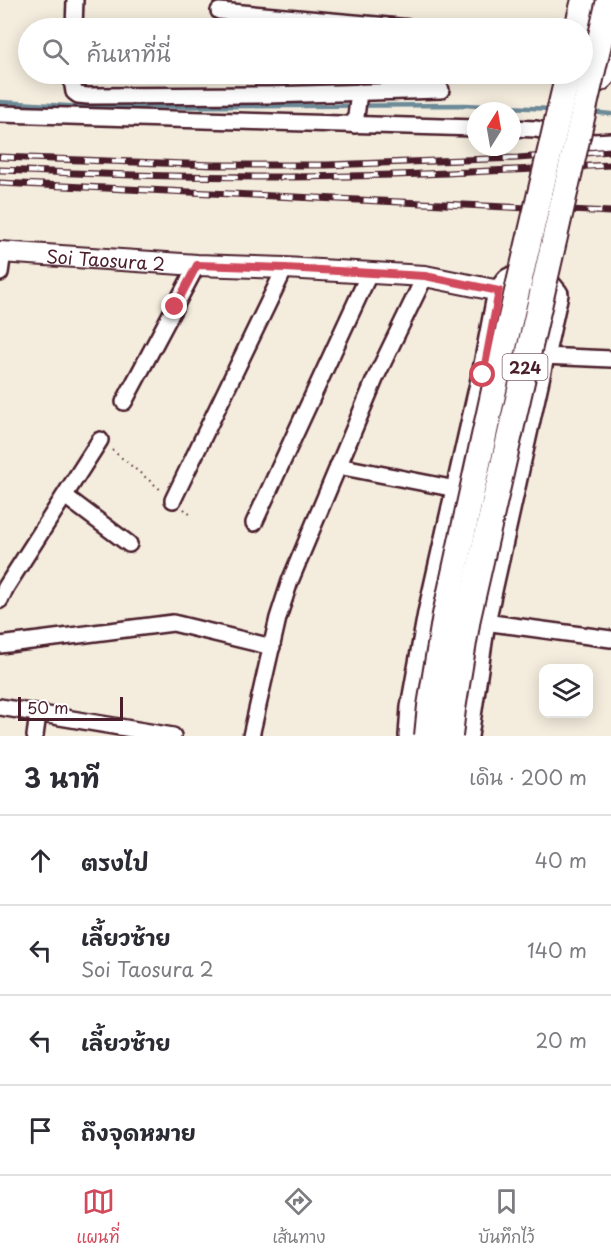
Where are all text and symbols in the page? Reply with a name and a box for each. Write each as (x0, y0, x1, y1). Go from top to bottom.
search box (18, 18, 593, 84)
icon: search (39, 35, 72, 68)
text: ค้นหาที่นี่ (87, 36, 171, 69)
north arrow (467, 102, 521, 156)
street label: Soi Taosura 2 (45, 242, 166, 276)
route end (161, 293, 187, 319)
road number: 224 (502, 354, 548, 380)
route start (469, 361, 495, 387)
map controls (539, 664, 593, 718)
button: layers (539, 664, 593, 718)
scale bar (18, 694, 123, 722)
text: 50 m (27, 695, 68, 719)
text: 3 นาที (24, 758, 99, 797)
text: เดิน · 200 m (469, 762, 587, 792)
icon: ahead (24, 844, 57, 877)
text: ตรงไป (81, 845, 149, 878)
text: 40 m (535, 845, 587, 875)
text: เลี้ยวซ้าย (81, 920, 171, 953)
icon: left (24, 934, 57, 967)
text: 140 m (527, 935, 587, 965)
text: Soi Taosura 2 (81, 954, 214, 984)
icon: left (24, 1024, 57, 1057)
text: เลี้ยวซ้าย (81, 1025, 171, 1058)
text: 20 m (535, 1025, 587, 1055)
icon: arrive (24, 1114, 57, 1147)
text: ถึงจุดหมาย (81, 1115, 196, 1148)
tab: แผนที่ (76, 1185, 120, 1249)
tab: เส้นทาง (272, 1185, 325, 1249)
tab: บันทึกไว้ (478, 1185, 535, 1249)

